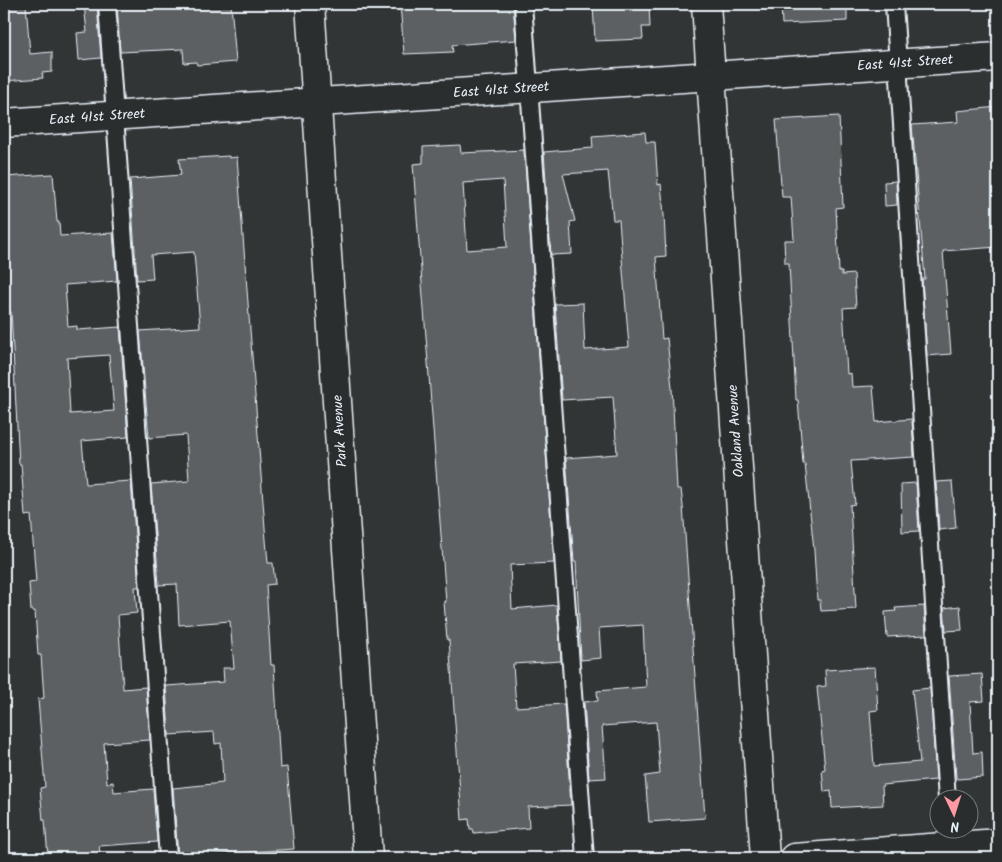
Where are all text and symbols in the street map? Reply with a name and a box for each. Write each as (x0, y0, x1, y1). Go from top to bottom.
street label: East 41st Street (856, 49, 954, 77)
street label: East 41st Street (452, 76, 550, 104)
street label: East 41st Street (48, 103, 146, 131)
street label: Oakland Avenue (722, 383, 750, 478)
street label: Park Avenue (326, 394, 353, 468)
north arrow (930, 790, 980, 840)
text: N (950, 815, 960, 837)

